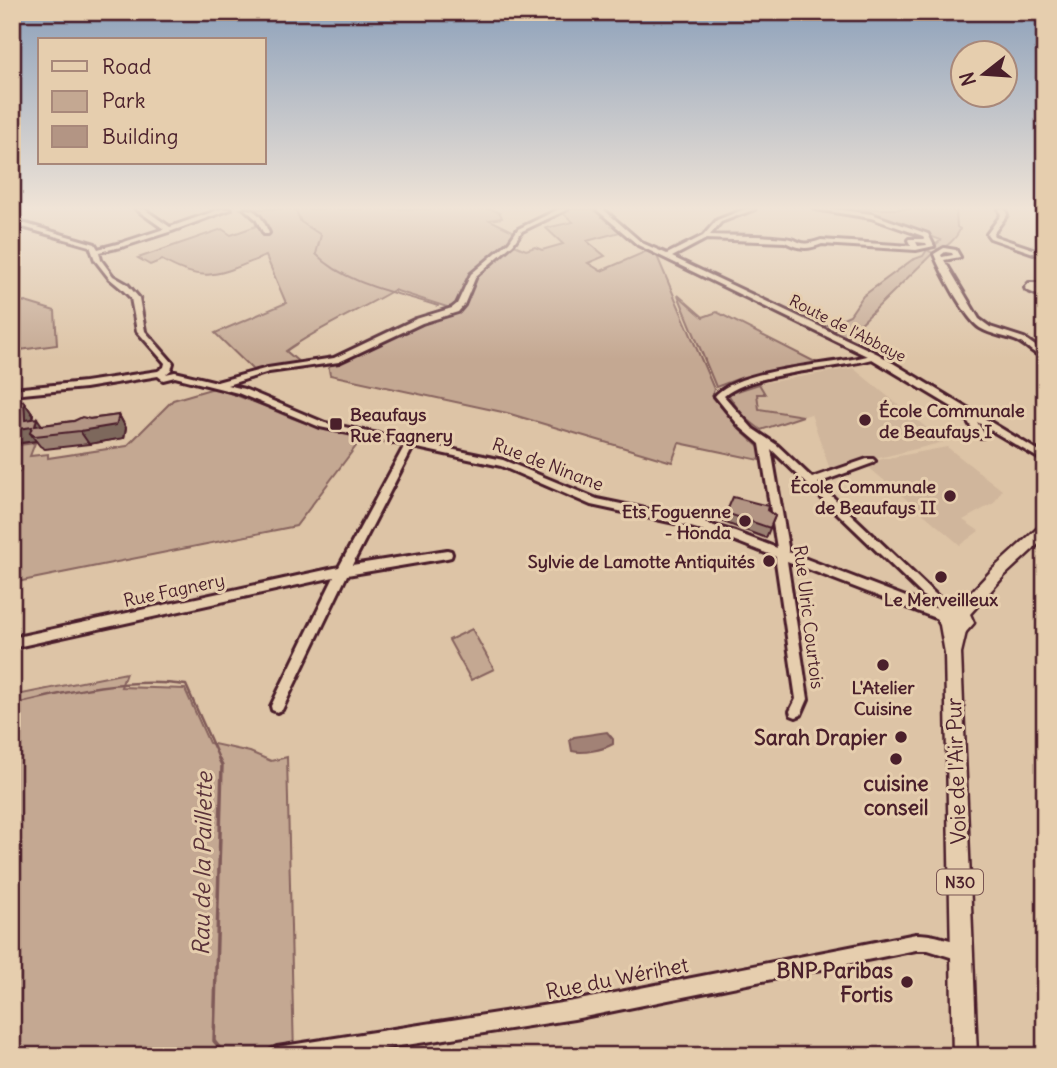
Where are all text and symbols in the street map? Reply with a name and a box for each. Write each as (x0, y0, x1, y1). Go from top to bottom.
legend (38, 38, 266, 164)
north arrow (948, 38, 1018, 108)
text: Road (102, 53, 151, 80)
text: N (954, 69, 981, 89)
text: Park (102, 87, 145, 114)
text: Building (102, 123, 178, 150)
street label: Route de l'Abbaye (786, 290, 910, 366)
place label: École Communale de Beaufays I (879, 399, 1025, 443)
place label: Beaufays Rue Fagnery (350, 403, 453, 447)
marker: École Communale de Beaufays I (857, 412, 873, 428)
marker: Beaufays Rue Fagnery (328, 416, 344, 432)
street label: Rue de Ninane (489, 432, 607, 496)
place label: École Communale de Beaufays II (790, 475, 936, 519)
marker: École Communale de Beaufays II (942, 488, 958, 504)
place label: Ets Foguenne - Honda (622, 500, 731, 544)
marker: Ets Foguenne - Honda (737, 513, 753, 529)
street label: Rue Ulric Courtois (789, 544, 829, 690)
place label: Sylvie de Lamotte Antiquités (528, 550, 755, 573)
marker: Sylvie de Lamotte Antiquités (761, 553, 777, 569)
street label: Rue Fagnery (121, 568, 227, 612)
marker: Le Merveilleux (933, 569, 949, 585)
place label: Le Merveilleux (884, 588, 998, 611)
marker: L'Atelier Cuisine (875, 657, 891, 673)
place label: L'Atelier Cuisine (851, 676, 915, 720)
street label: Voie de l'Air Pur (940, 697, 972, 845)
place label: Sarah Drapier (754, 724, 887, 751)
marker: Sarah Drapier (893, 729, 909, 745)
marker: cuisine conseil (888, 751, 904, 767)
water label: Rau de la Paillette (186, 770, 218, 956)
place label: cuisine conseil (863, 770, 929, 821)
road number: N30 (937, 870, 983, 894)
street label: Rue du Wérihet (543, 951, 691, 1005)
place label: BNP Paribas Fortis (777, 957, 893, 1008)
marker: BNP Paribas Fortis (899, 974, 915, 990)

